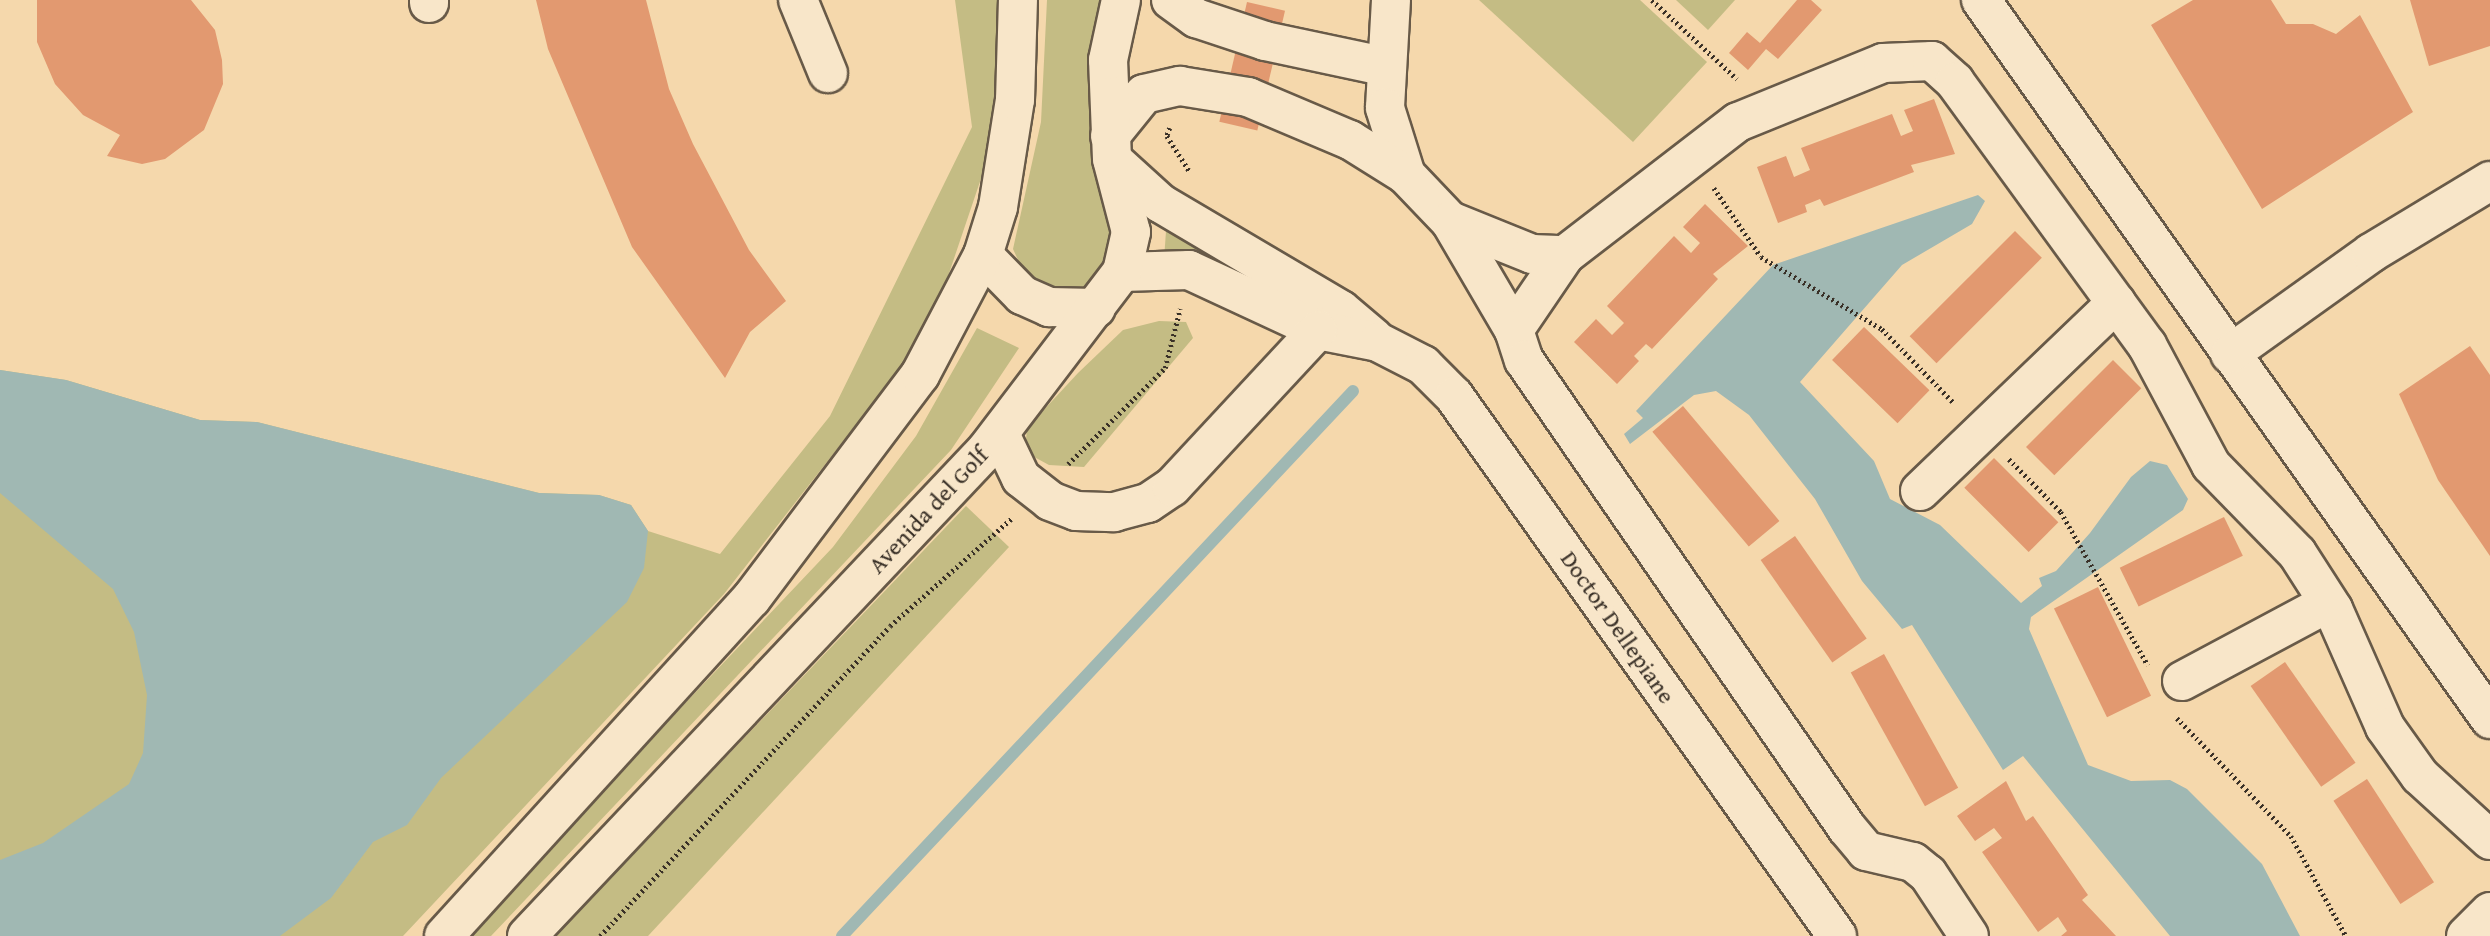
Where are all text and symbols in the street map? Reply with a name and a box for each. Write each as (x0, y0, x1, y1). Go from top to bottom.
street label: Avenida del Golf (862, 441, 994, 579)
street label: Doctor Dellepiane (1555, 545, 1681, 709)

